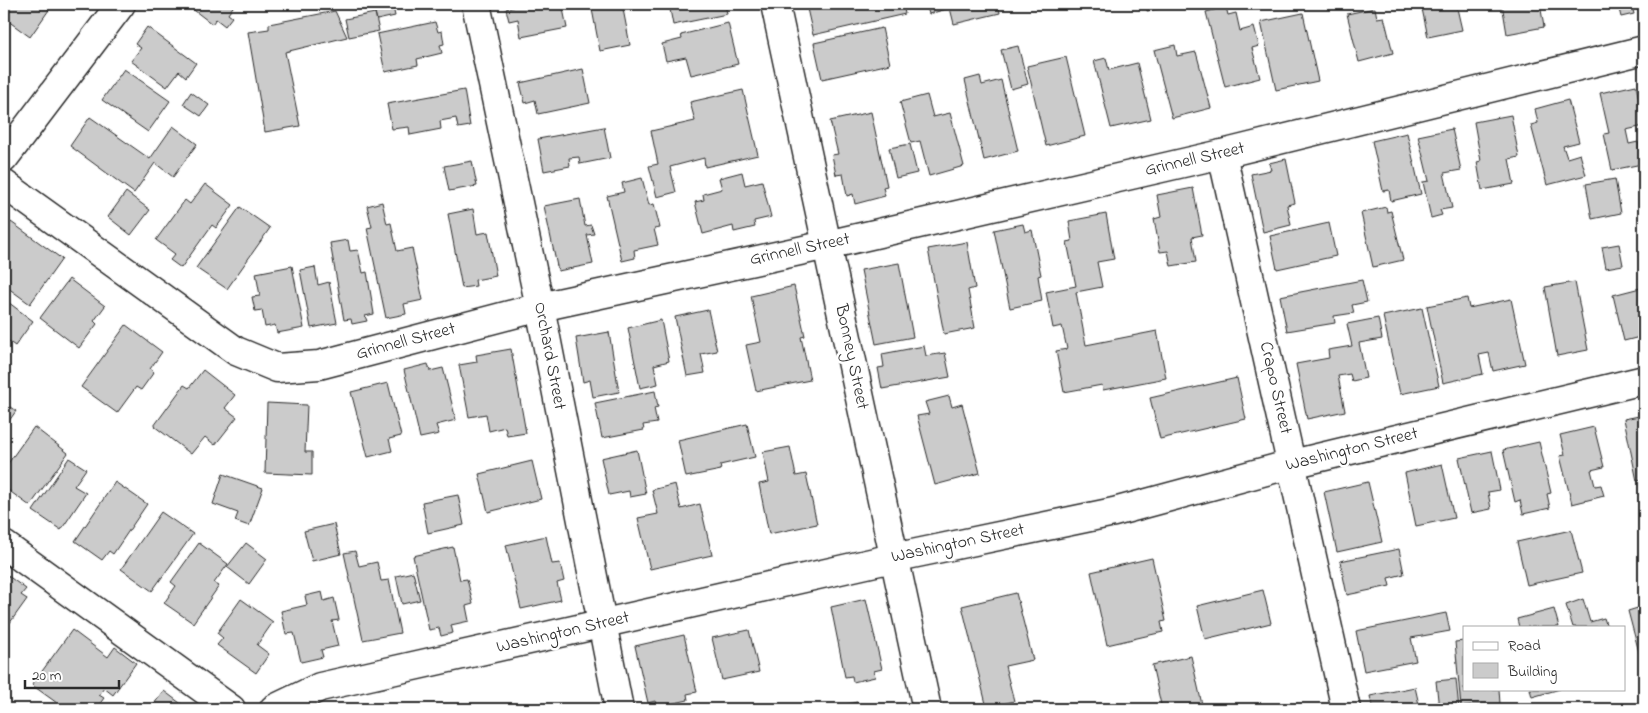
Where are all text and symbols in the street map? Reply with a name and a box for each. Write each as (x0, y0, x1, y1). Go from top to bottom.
street label: Grinnell Street (1142, 136, 1248, 184)
street label: Grinnell Street (747, 227, 853, 273)
street label: Orchard Street (526, 300, 572, 412)
street label: Bonney Street (827, 301, 875, 412)
street label: Grinnell Street (353, 316, 459, 368)
street label: Crapo Street (1252, 339, 1298, 437)
street label: Washington Street (1283, 421, 1421, 480)
street label: Washington Street (889, 517, 1027, 572)
street label: Washington Street (494, 605, 632, 662)
legend (1463, 626, 1626, 690)
text: Road (1508, 635, 1541, 657)
scale bar (25, 658, 119, 690)
text: Building (1507, 661, 1557, 684)
text: 20 m (32, 665, 62, 687)

